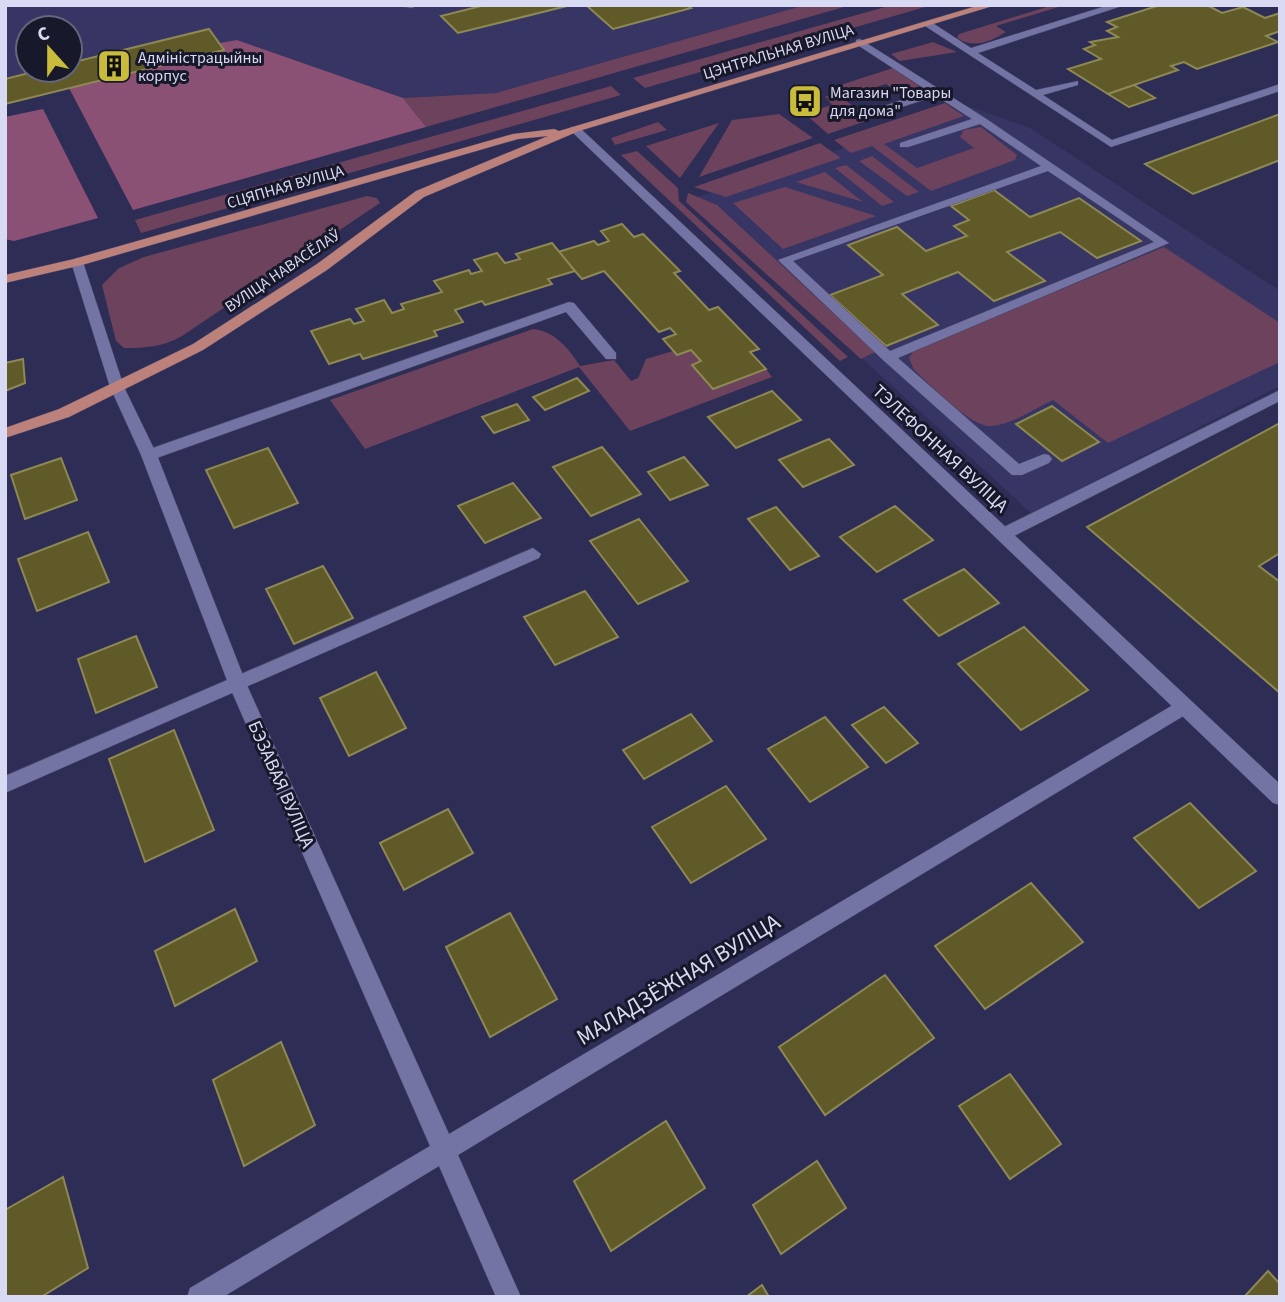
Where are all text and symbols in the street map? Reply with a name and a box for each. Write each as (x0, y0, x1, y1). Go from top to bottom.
north arrow (14, 14, 84, 84)
street label: ЦЭНТРАЛЬНАЯ ВУЛІЦА (700, 18, 857, 85)
text: С (33, 20, 53, 49)
building icon: Адміністрацыйны корпус (95, 47, 133, 85)
place label: Адміністрацыйны корпус (138, 47, 262, 87)
bus stop icon: Магазин "Товары для дома" (786, 82, 824, 120)
place label: Магазин "Товары для дома" (830, 82, 951, 122)
street label: СЦЯПНАЯ ВУЛІЦА (224, 160, 347, 214)
street label: ВУЛІЦА НАВАСЁЛАЎ (221, 224, 345, 318)
street label: ТЭЛЕФОННАЯ ВУЛІЦА (866, 379, 1015, 520)
street label: БЭЗАВАЯ ВУЛІЦА (240, 716, 321, 853)
street label: МАЛАДЗЁЖНАЯ ВУЛІЦА (570, 905, 787, 1053)

